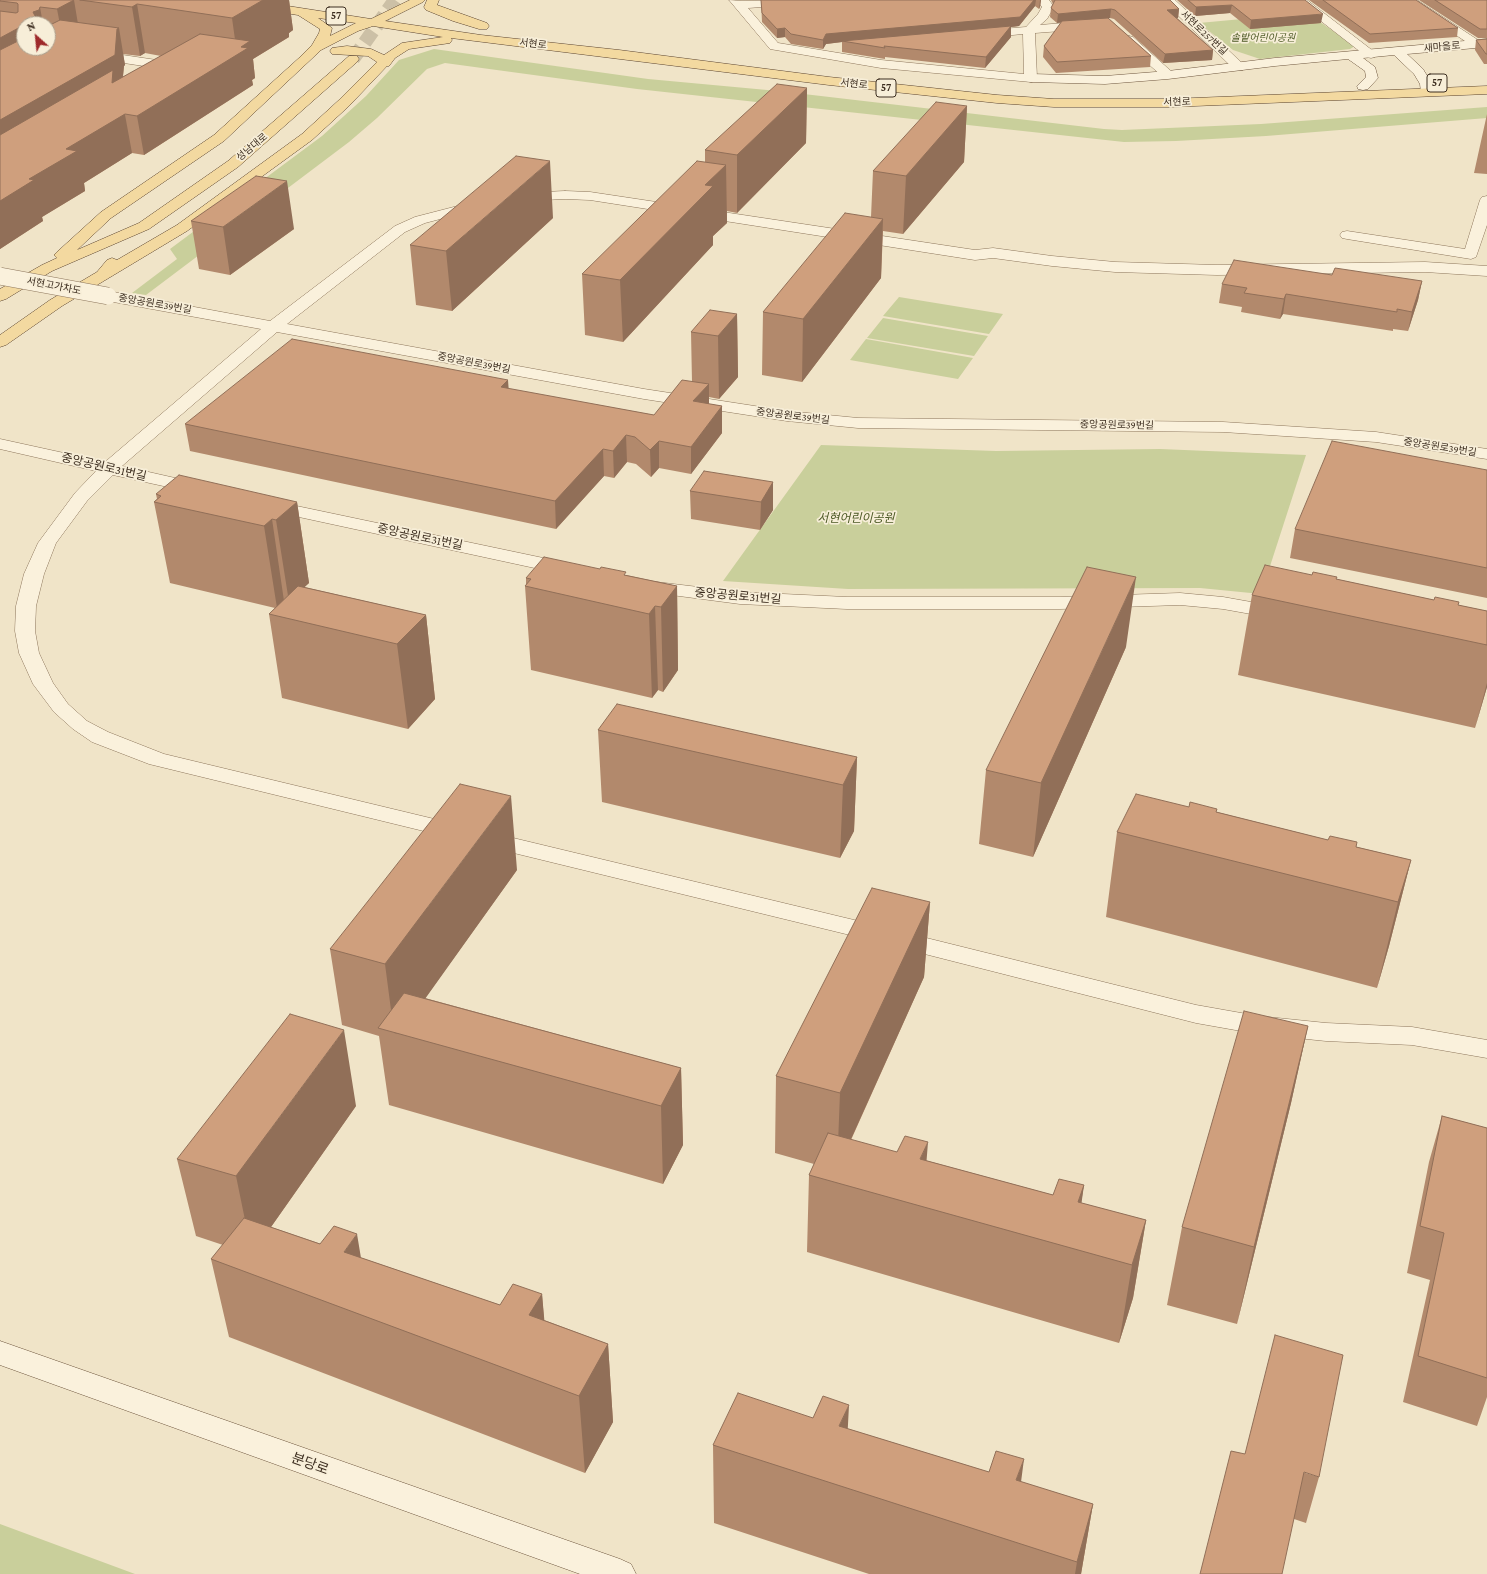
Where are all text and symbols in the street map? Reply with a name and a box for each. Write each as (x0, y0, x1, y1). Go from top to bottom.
road number: 57 (326, 7, 346, 25)
street label: 서현로257번길 (1178, 8, 1230, 58)
north arrow (16, 16, 56, 56)
text: N (25, 19, 37, 33)
park label: 솔밭어린이공원 (1231, 32, 1295, 44)
street label: 서현로 (519, 37, 547, 51)
street label: 새마을로 (1423, 39, 1461, 55)
road number: 57 (1427, 74, 1447, 92)
street label: 서현로 (840, 77, 868, 91)
road number: 57 (876, 79, 896, 97)
street label: 서현로 (1163, 96, 1191, 108)
street label: 성남대로 (234, 131, 270, 163)
street label: 서현고가차도 (26, 275, 82, 297)
street label: 중앙공원로39번길 (117, 292, 193, 316)
street label: 중앙공원로39번길 (436, 350, 512, 376)
street label: 중앙공원로39번길 (755, 406, 831, 426)
street label: 중앙공원로39번길 (1080, 418, 1154, 432)
street label: 중앙공원로39번길 (1402, 435, 1478, 459)
street label: 중앙공원로31번길 (60, 450, 148, 484)
park label: 서현어린이공원 (817, 511, 895, 525)
street label: 중앙공원로31번길 (376, 521, 464, 553)
street label: 중앙공원로31번길 (694, 585, 782, 607)
street label: 분당로 (289, 1449, 331, 1479)

